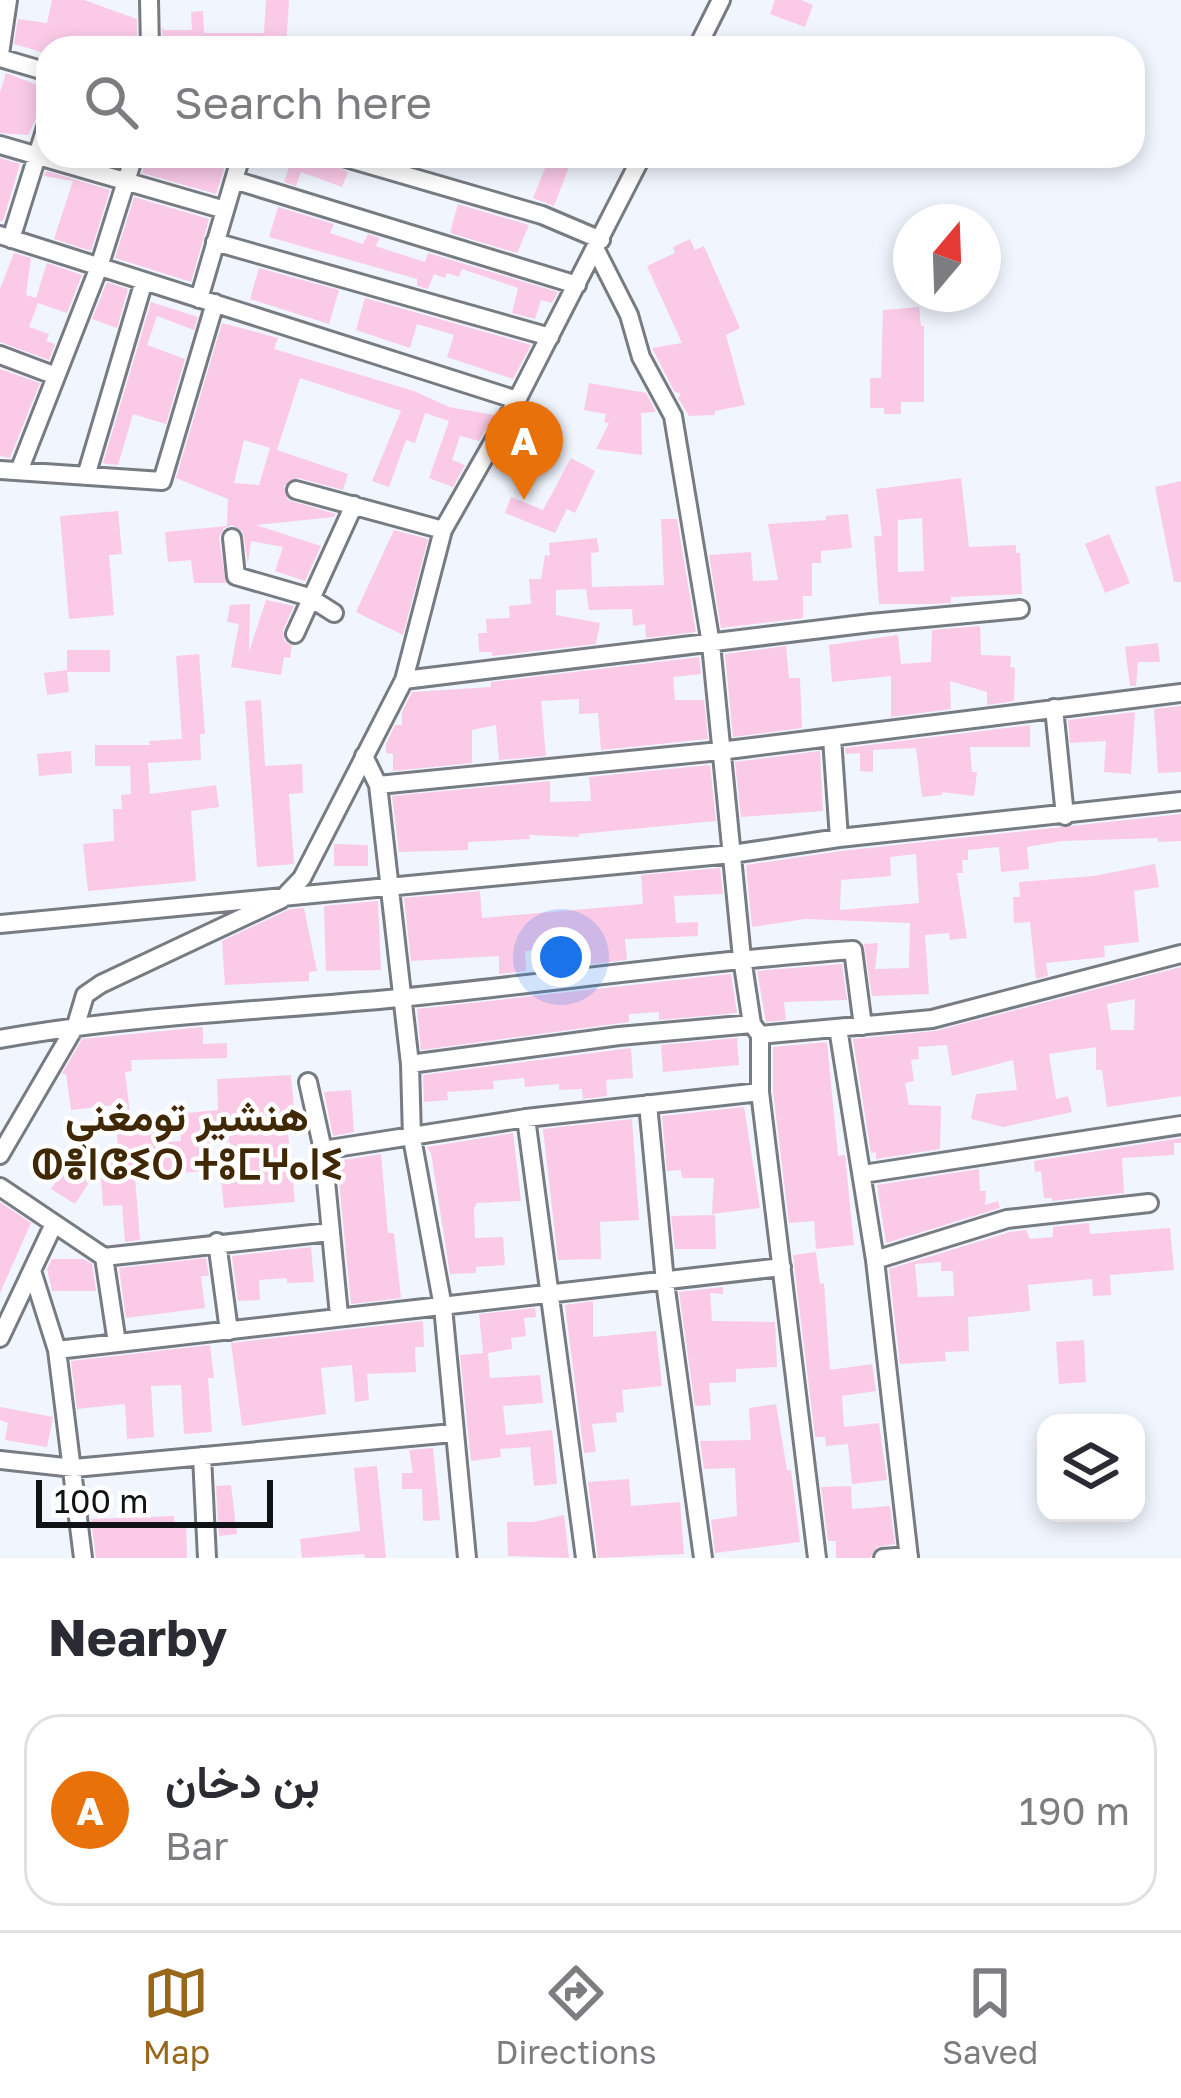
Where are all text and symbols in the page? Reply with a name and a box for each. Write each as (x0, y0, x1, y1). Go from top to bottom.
search box (36, 36, 1145, 168)
icon: search (78, 69, 144, 135)
text: Search here (174, 75, 432, 129)
north arrow (893, 204, 1001, 312)
pin: A (485, 401, 563, 500)
your location (531, 927, 591, 987)
district label: هنشير تومغني ⵀⴻⵏⵛⵉⵔ ⵜⵓⵎⵖⴰⵏⵉ (31, 1090, 343, 1188)
map controls (1037, 1414, 1145, 1522)
button: layers (1037, 1414, 1145, 1522)
scale bar (36, 1474, 273, 1527)
text: 100 m (54, 1481, 148, 1520)
text: Nearby (48, 1606, 227, 1667)
text: بن دخان (165, 1754, 320, 1808)
text: A (76, 1787, 104, 1834)
text: 190 m (1019, 1787, 1130, 1834)
text: Bar (165, 1822, 228, 1869)
tab: Map (143, 1960, 210, 2071)
tab: Directions (495, 1960, 657, 2071)
tab: Saved (942, 1960, 1038, 2071)

